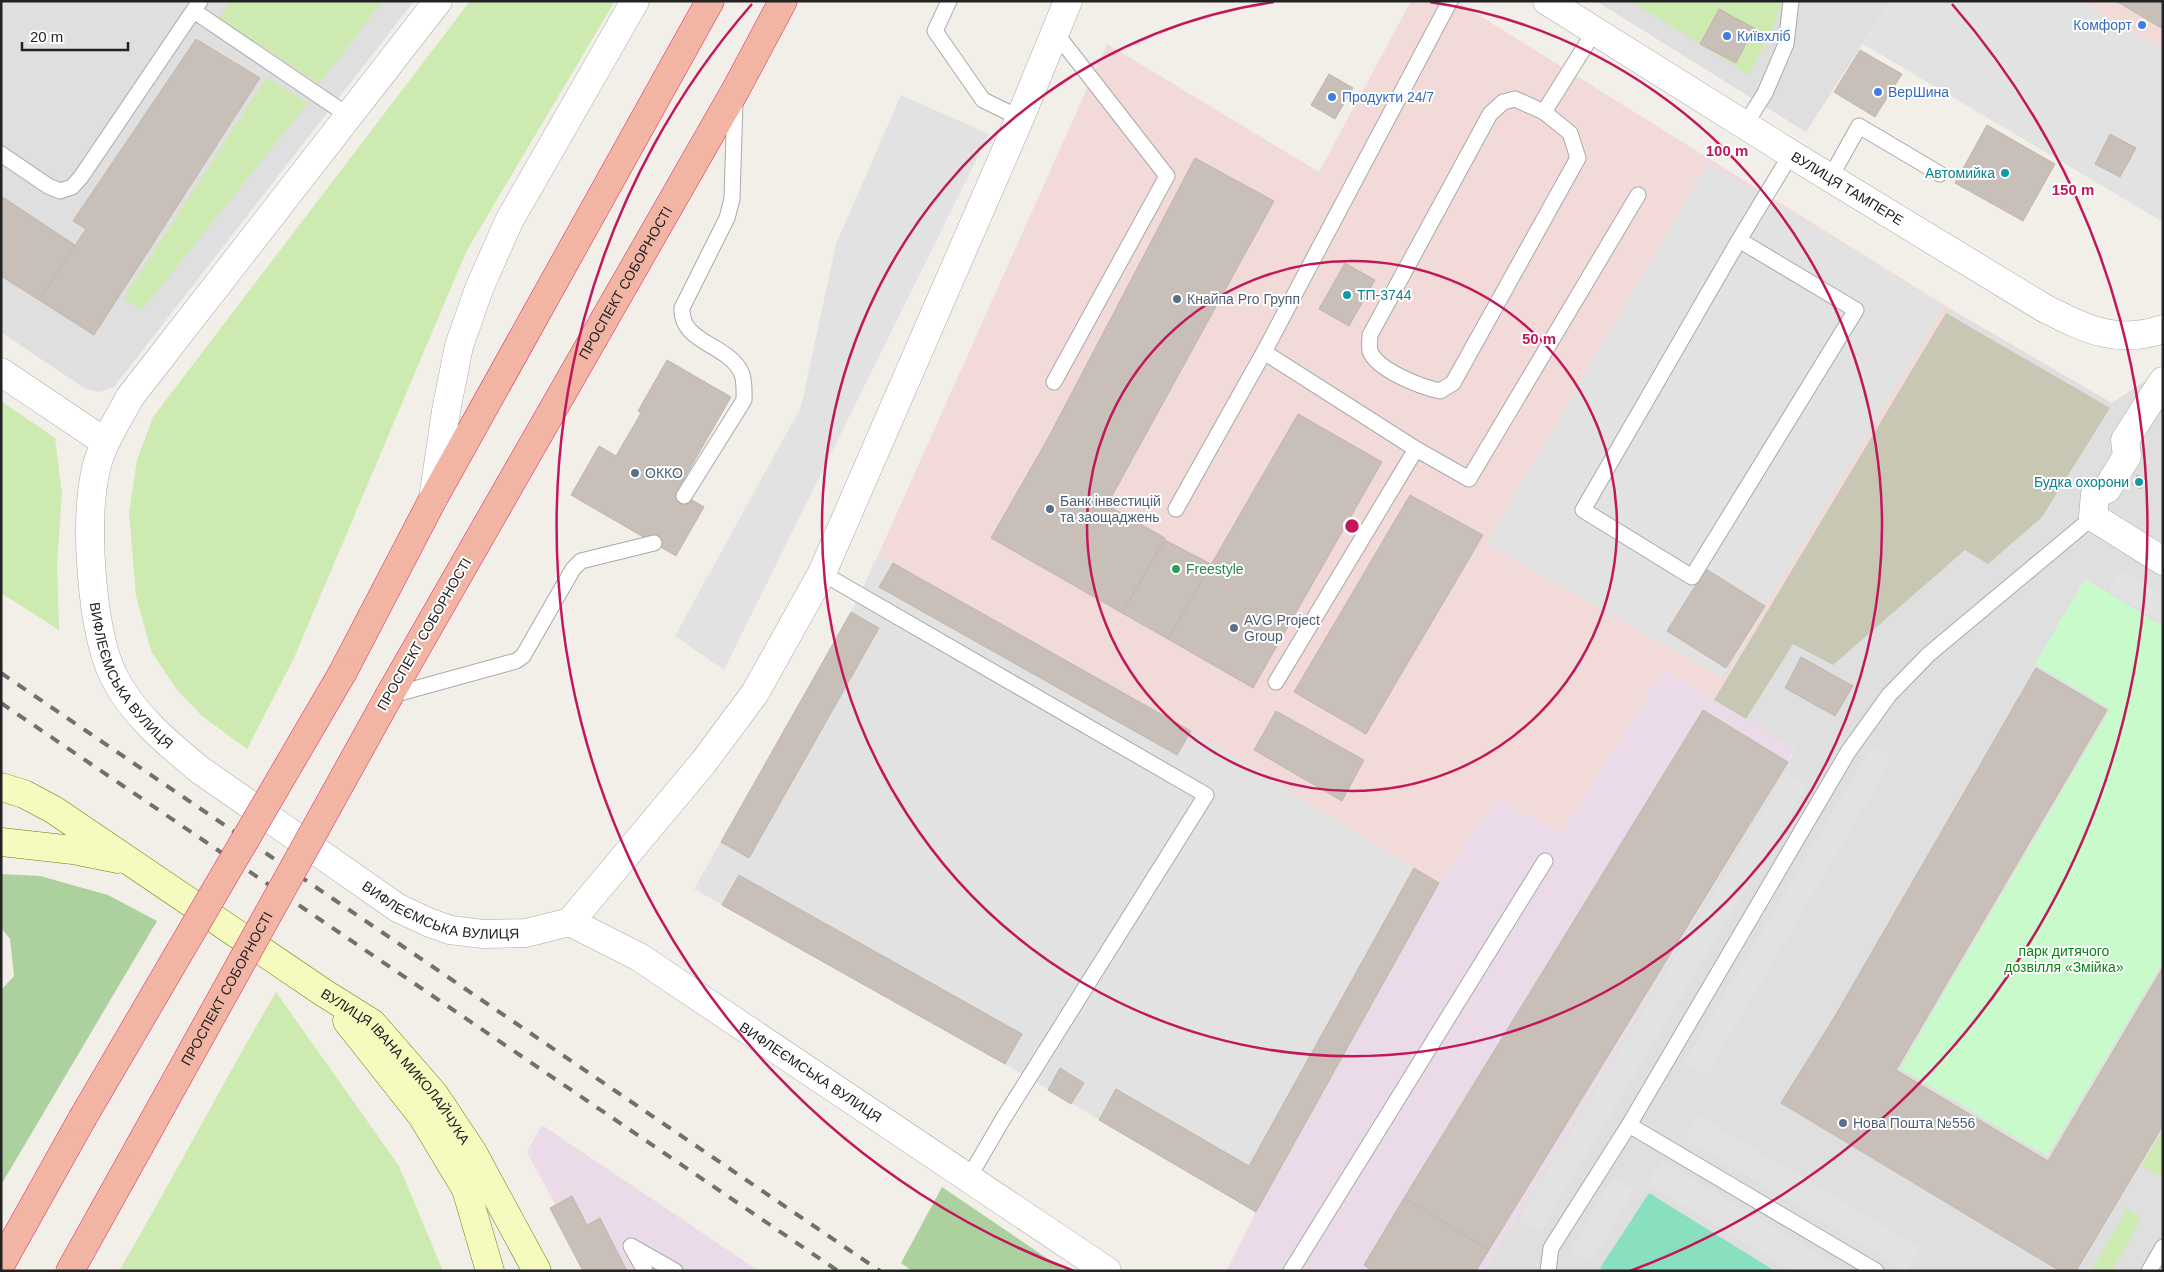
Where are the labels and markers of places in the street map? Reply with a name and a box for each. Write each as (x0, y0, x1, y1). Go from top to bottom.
place label: Комфорт (2073, 17, 2133, 33)
marker: Комфорт (2136, 19, 2148, 31)
place label: Київхліб (1737, 28, 1791, 44)
marker: Київхліб (1721, 30, 1733, 42)
place label: ВерШина (1888, 84, 1949, 100)
marker: ВерШина (1872, 86, 1884, 98)
place label: Продукти 24/7 (1342, 89, 1434, 105)
marker: Продукти 24/7 (1326, 91, 1338, 103)
place label: Автомийка (1925, 165, 1995, 181)
marker: Автомийка (1999, 167, 2011, 179)
place label: ТП-3744 (1357, 287, 1412, 303)
marker: ТП-3744 (1341, 289, 1353, 301)
place label: Кнайпа Pro Групп (1187, 291, 1300, 307)
marker: Кнайпа Pro Групп (1171, 293, 1183, 305)
place label: ОККО (645, 465, 683, 481)
marker: ОККО (629, 467, 641, 479)
place label: Будка охорони (2034, 474, 2129, 490)
marker: Будка охорони (2133, 476, 2145, 488)
place label: Банк інвестицій та заощаджень (1060, 493, 1161, 525)
marker: Банк інвестицій та заощаджень (1044, 503, 1056, 515)
centre of rings (1343, 517, 1361, 535)
place label: Freestyle (1186, 561, 1244, 577)
marker: Freestyle (1170, 563, 1182, 575)
place label: AVG Project Group (1244, 612, 1320, 644)
marker: AVG Project Group (1228, 622, 1240, 634)
place label: Нова Пошта №556 (1853, 1115, 1975, 1131)
marker: Нова Пошта №556 (1837, 1117, 1849, 1129)

